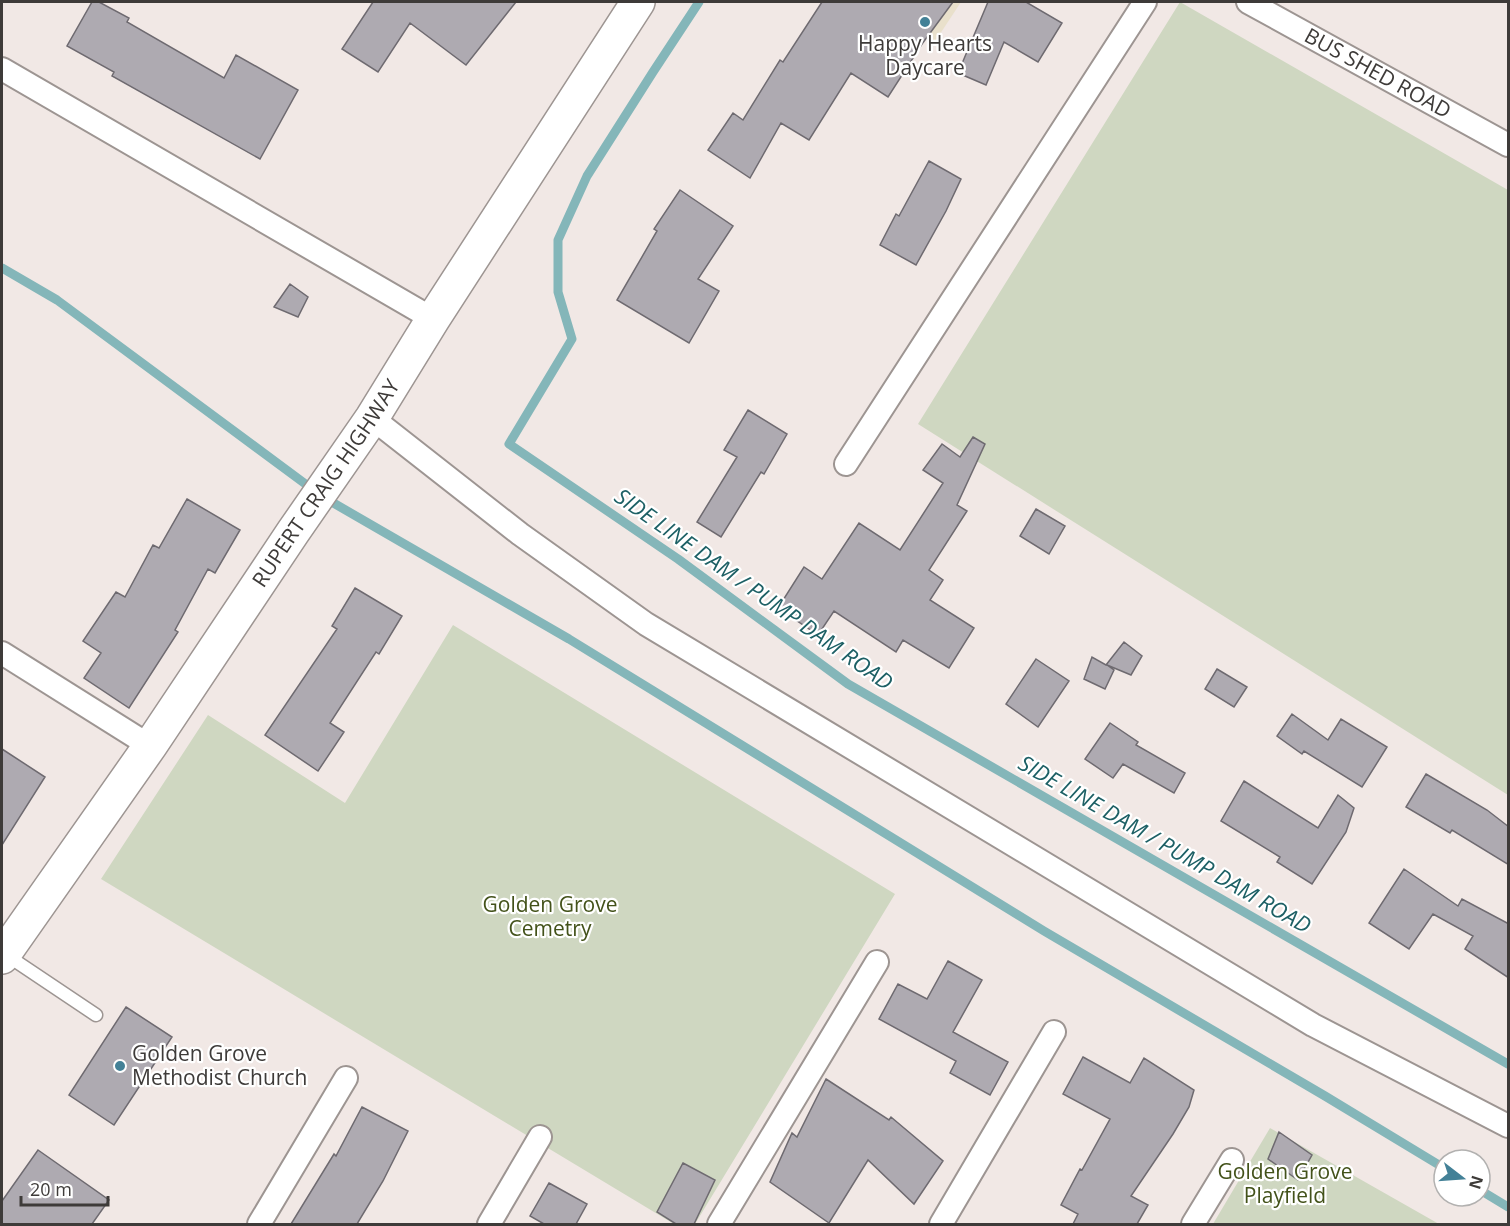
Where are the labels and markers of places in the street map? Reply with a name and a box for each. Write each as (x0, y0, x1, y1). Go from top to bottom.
marker: Happy Hearts Daycare (918, 15, 932, 29)
place label: Happy Hearts Daycare (858, 29, 992, 81)
place label: Golden Grove Methodist Church (132, 1039, 307, 1091)
marker: Golden Grove Methodist Church (113, 1059, 127, 1073)

